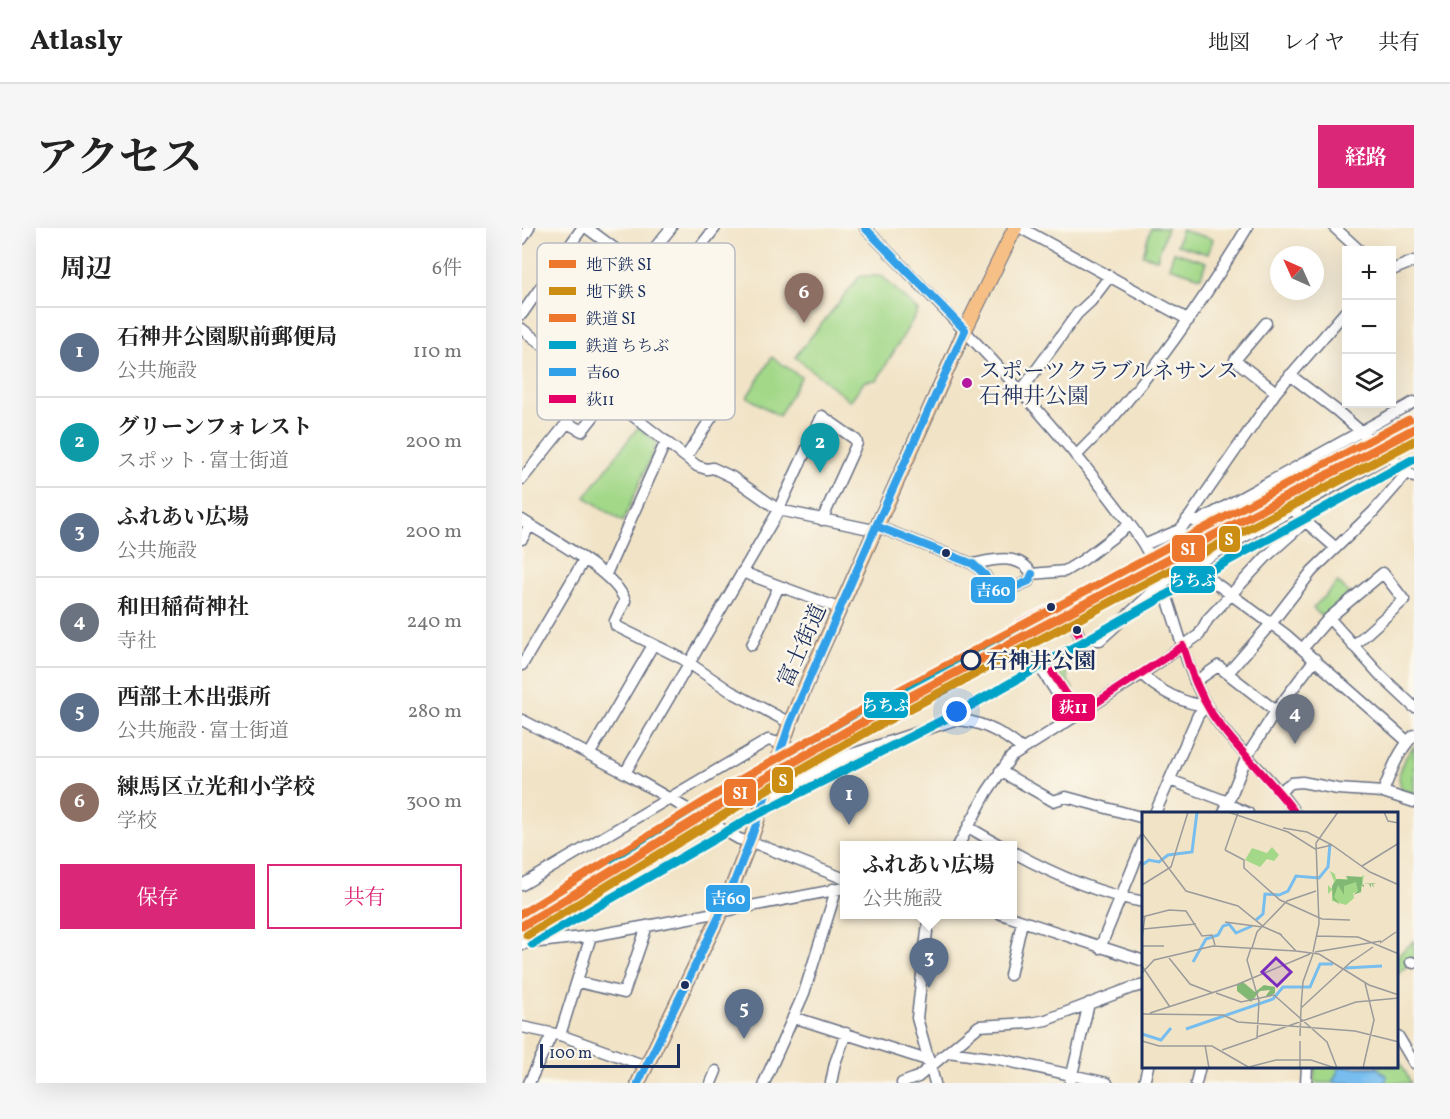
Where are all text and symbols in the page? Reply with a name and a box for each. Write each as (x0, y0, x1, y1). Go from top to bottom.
text: Atlasly (30, 22, 123, 61)
text: 地図 (1208, 29, 1250, 58)
text: レイヤ (1283, 29, 1345, 58)
text: 共有 (1378, 29, 1420, 58)
button: 経路 (1318, 125, 1414, 188)
text: アクセス (36, 131, 203, 190)
legend (537, 243, 735, 420)
north arrow (1270, 246, 1324, 300)
map controls (1342, 246, 1396, 408)
button: + (1342, 246, 1396, 300)
text: 周辺 (60, 252, 112, 288)
text: 6件 (432, 255, 462, 283)
text: 地下鉄 SI (586, 255, 652, 277)
pin: 6 (784, 274, 824, 323)
text: 地下鉄 S (586, 282, 646, 304)
button: − (1342, 300, 1396, 354)
text: 鉄道 SI (585, 309, 636, 331)
text: 石神井公園駅前郵便局 (117, 323, 337, 354)
text: 鉄道 ちちぶ (585, 336, 669, 358)
text: 1 (75, 338, 84, 366)
text: 110 m (413, 338, 462, 366)
button: layers (1342, 354, 1396, 408)
place label: スポーツクラブルネサンス 石神井公園 (979, 357, 1239, 413)
text: 公共施設 (117, 358, 197, 386)
text: 吉60 (586, 363, 620, 385)
marker: スポーツクラブルネサンス 石神井公園 (960, 376, 974, 390)
text: 荻11 (586, 390, 614, 412)
text: グリーンフォレスト (117, 413, 313, 444)
pin: 2 (800, 424, 840, 473)
text: 2 (74, 428, 85, 456)
text: 200 m (405, 428, 462, 456)
text: スポット · 富士街道 (117, 448, 289, 476)
text: ふれあい広場 (117, 503, 249, 534)
text: 3 (74, 518, 85, 546)
text: 200 m (405, 518, 462, 546)
line badge: S (1218, 525, 1241, 553)
text: S (1225, 530, 1234, 552)
line badge: SI (1171, 534, 1206, 563)
text: 公共施設 (117, 538, 197, 566)
text: SI (1180, 540, 1196, 562)
unlabelled marker (940, 547, 952, 559)
line badge: ちちぶ (1170, 565, 1216, 594)
text: ちちぶ (1169, 571, 1217, 593)
line badge: 吉60 (970, 576, 1016, 604)
text: 吉60 (976, 581, 1010, 603)
text: 和田稲荷神社 (117, 593, 249, 624)
street label: 富士街道 (771, 600, 835, 693)
unlabelled marker (1045, 601, 1057, 613)
text: 4 (73, 608, 86, 636)
text: 240 m (407, 608, 462, 636)
unlabelled marker (1071, 624, 1083, 636)
text: 寺社 (117, 628, 157, 656)
place label: 石神井公園 (986, 647, 1096, 678)
marker: 石神井公園 (961, 650, 981, 670)
text: 西部土木出張所 (117, 683, 271, 714)
line badge: ちちぶ (863, 691, 909, 719)
line badge: 荻11 (1051, 693, 1096, 722)
pin: 4 (1276, 694, 1314, 744)
text: ちちぶ (862, 696, 910, 718)
your location (942, 697, 971, 726)
text: 5 (75, 698, 84, 726)
text: 280 m (407, 698, 462, 726)
text: 荻11 (1059, 698, 1087, 720)
text: 公共施設 · 富士街道 (117, 718, 289, 746)
line badge: S (771, 766, 794, 794)
text: S (779, 771, 788, 793)
text: 練馬区立光和小学校 (117, 773, 315, 804)
pin: 1 (830, 776, 868, 825)
line badge: SI (723, 778, 757, 807)
text: SI (732, 784, 748, 806)
text: 6 (74, 788, 85, 816)
text: 300 m (406, 788, 462, 816)
text: 学校 (117, 808, 157, 836)
inset map (1142, 812, 1399, 1068)
popup (840, 841, 1017, 919)
text: ふれあい広場 (862, 851, 995, 882)
button: 保存 (60, 864, 255, 929)
button: 共有 (267, 864, 462, 929)
line badge: 吉60 (705, 884, 751, 913)
text: 公共施設 (862, 886, 942, 914)
text: 吉60 (711, 889, 745, 911)
pin: 3 (910, 938, 948, 988)
unlabelled marker (679, 979, 691, 991)
pin: 5 (724, 990, 764, 1039)
scale bar (540, 1041, 680, 1068)
text: 100 m (549, 1043, 592, 1065)

